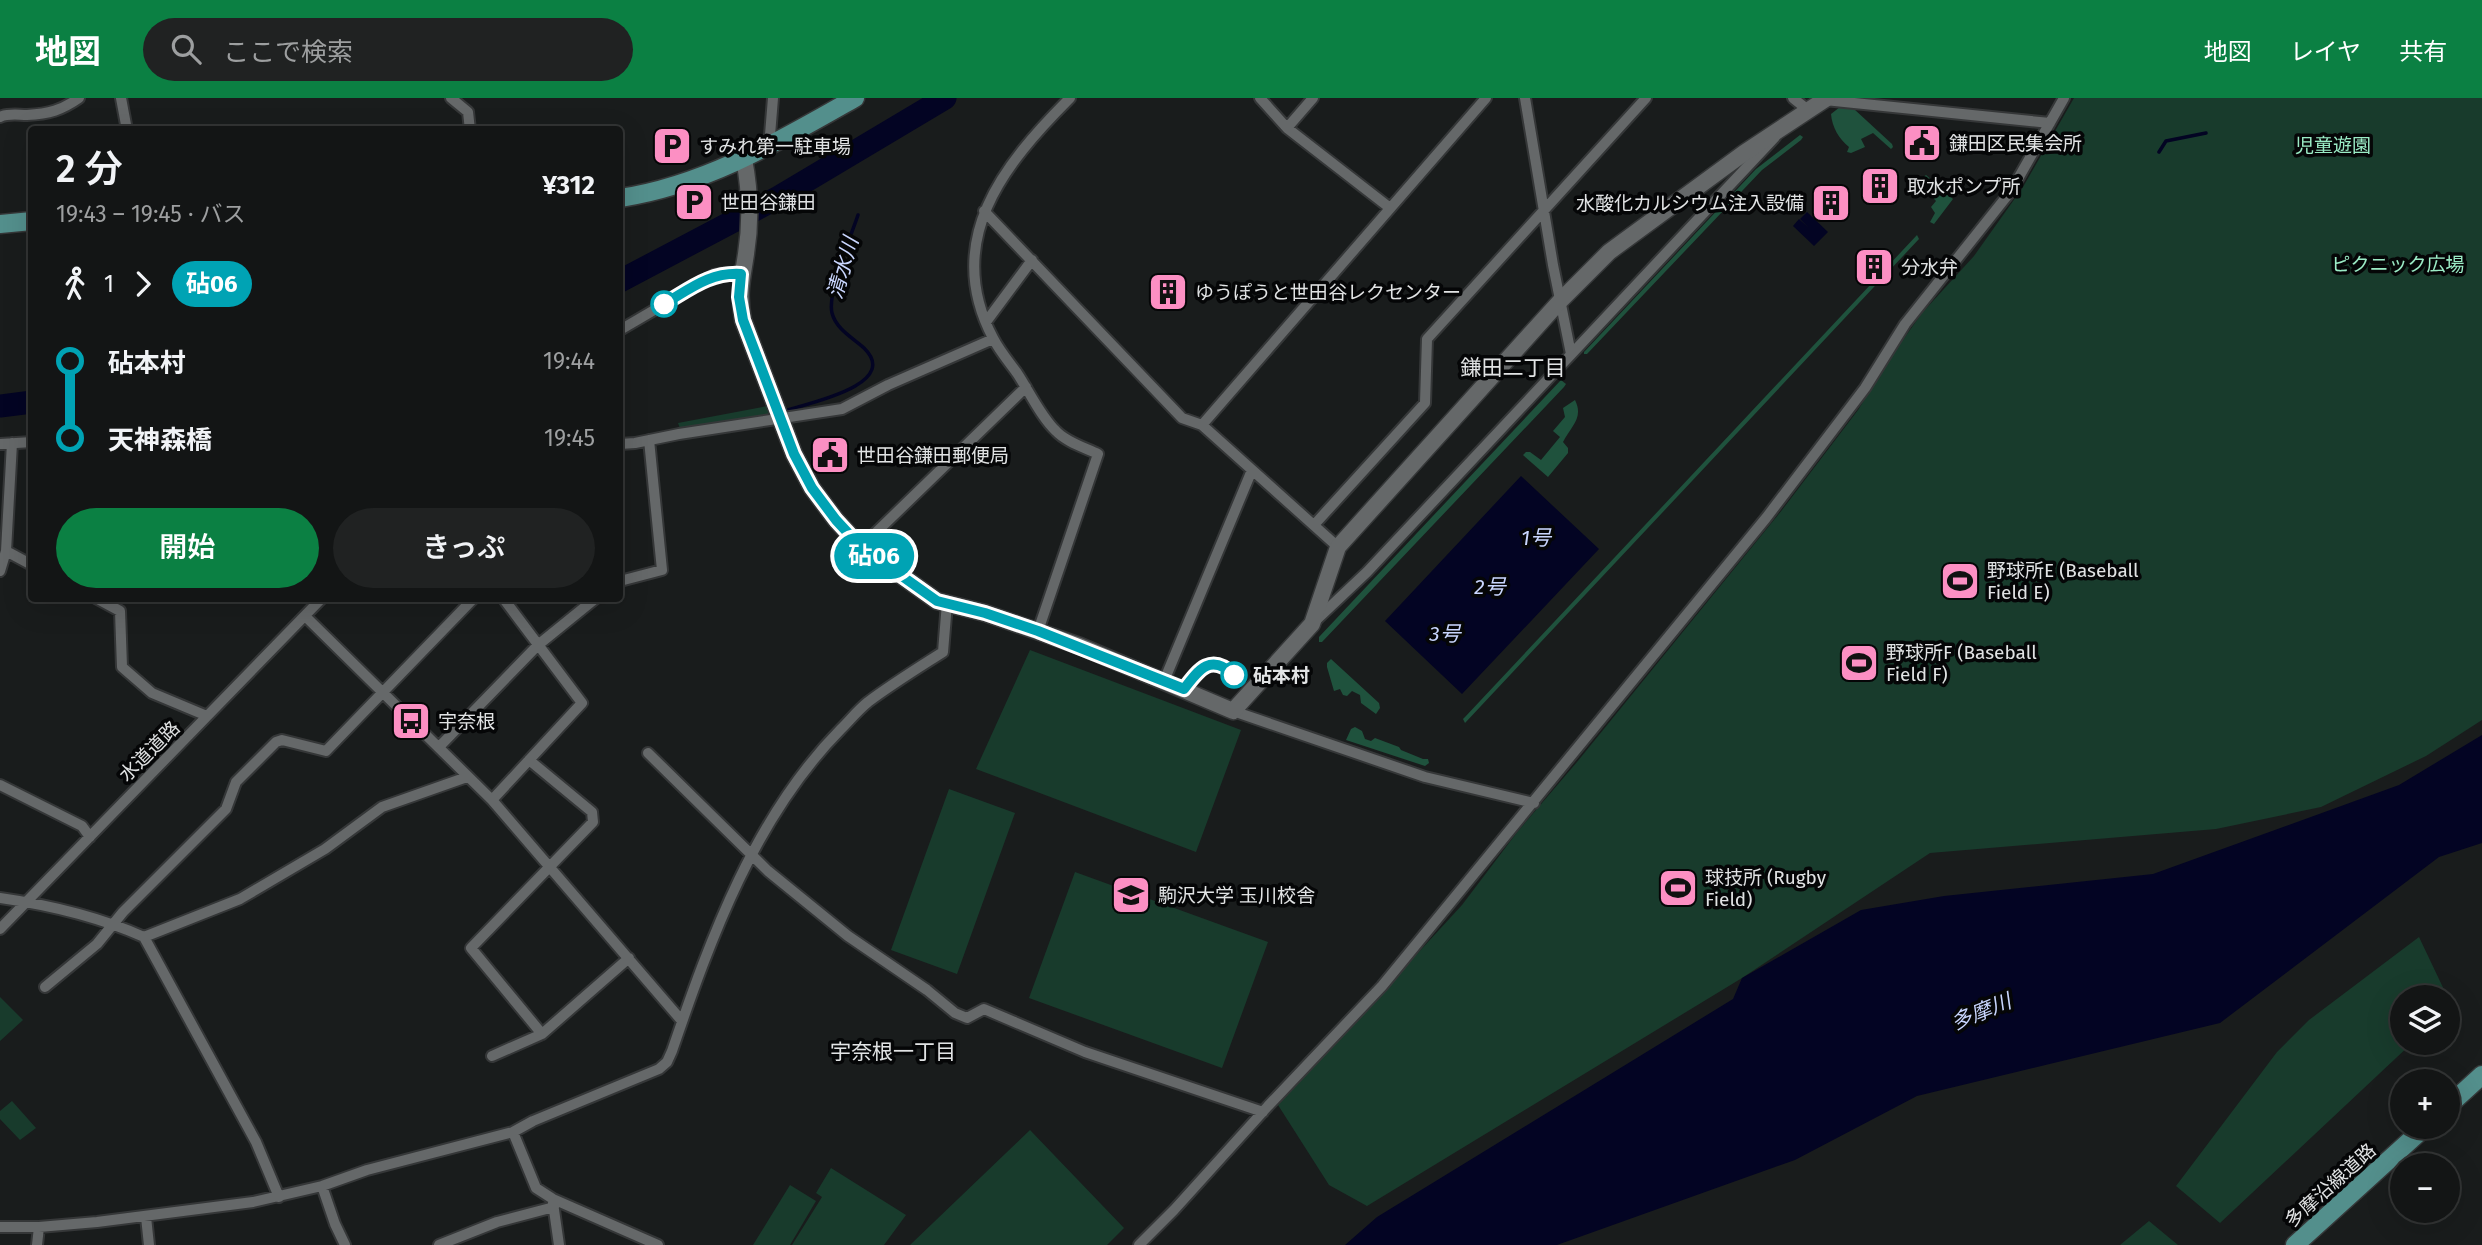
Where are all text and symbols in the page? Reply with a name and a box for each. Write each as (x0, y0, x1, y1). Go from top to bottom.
search box (143, 18, 633, 81)
icon: search (167, 30, 205, 68)
text: 地図 (35, 32, 101, 72)
text: ここで検索 (223, 37, 353, 68)
text: 地図 (2204, 38, 2252, 66)
text: レイヤ (2290, 38, 2361, 66)
text: 共有 (2399, 38, 2447, 66)
public building icon: 鎌田区民集会所 (1901, 122, 1943, 164)
parking icon: すみれ第一駐車場 (651, 125, 693, 167)
place label: 鎌田区民集会所 (1949, 132, 2082, 155)
park label: 児童遊園 (2295, 134, 2371, 157)
place label: すみれ第一駐車場 (699, 135, 851, 158)
text: 2 分 (56, 146, 123, 192)
building icon: 取水ポンプ所 (1859, 165, 1901, 207)
text: ¥312 (542, 170, 595, 201)
place label: 取水ポンプ所 (1907, 175, 2020, 198)
parking icon: 世田谷鎌田 (673, 181, 715, 223)
building icon: 水酸化カルシウム注入設備 (1810, 182, 1852, 224)
place label: 世田谷鎌田 (721, 191, 816, 214)
place label: 水酸化カルシウム注入設備 (1576, 192, 1804, 215)
text: 19:43 – 19:45 · バス (56, 200, 246, 228)
water label: 清水川 (822, 232, 865, 302)
building icon: 分水弁 (1853, 246, 1895, 288)
park label: ピクニック広場 (2331, 253, 2465, 276)
place label: 分水弁 (1901, 256, 1958, 279)
icon: walk (56, 265, 94, 303)
icon: forward (124, 265, 162, 303)
text: 1 (104, 270, 114, 298)
text: 砧06 (186, 270, 238, 298)
building icon: ゆうぽうと世田谷レクセンター (1147, 271, 1189, 313)
place label: ゆうぽうと世田谷レクセンター (1195, 281, 1461, 304)
unlabelled marker (651, 291, 677, 317)
text: 19:44 (543, 347, 595, 375)
text: 砧本村 (108, 348, 186, 379)
district label: 鎌田二丁目 (1461, 355, 1566, 381)
text: 19:45 (544, 424, 595, 452)
text: 天神森橋 (108, 425, 212, 456)
public building icon: 世田谷鎌田郵便局 (809, 434, 851, 476)
place label: 世田谷鎌田郵便局 (857, 444, 1009, 467)
button: 開始 (56, 508, 319, 588)
button: きっぷ (333, 508, 595, 588)
water label: 1号 (1521, 525, 1553, 551)
line badge: 砧06 (834, 533, 914, 579)
text: 砧06 (848, 542, 900, 570)
place label: 野球所E (Baseball Field E) (1987, 559, 2139, 604)
sports icon: 野球所E (Baseball Field E) (1939, 560, 1981, 602)
water label: 2号 (1474, 574, 1508, 600)
water label: 3号 (1428, 621, 1463, 647)
place label: 野球所F (Baseball Field F) (1886, 641, 2037, 686)
sports icon: 野球所F (Baseball Field F) (1838, 642, 1880, 684)
marker: 砧本村 (1221, 662, 1247, 688)
place label: 砧本村 (1253, 664, 1310, 687)
bus stop icon: 宇奈根 (390, 700, 432, 742)
place label: 宇奈根 (438, 710, 495, 733)
street label: 水道道路 (114, 716, 184, 786)
place label: 球技所 (Rugby Field) (1705, 866, 1827, 911)
sports icon: 球技所 (Rugby Field) (1657, 867, 1699, 909)
school or university icon: 駒沢大学 玉川校舎 (1110, 874, 1152, 916)
place label: 駒沢大学 玉川校舎 (1158, 884, 1315, 907)
map controls (2390, 985, 2460, 1223)
button: layers (2390, 985, 2460, 1055)
water label: 多摩川 (1947, 987, 2017, 1036)
district label: 宇奈根一丁目 (830, 1039, 956, 1065)
button: + (2390, 1069, 2460, 1139)
street label: 多摩沿線道路 (2280, 1139, 2380, 1232)
button: − (2390, 1153, 2460, 1223)

